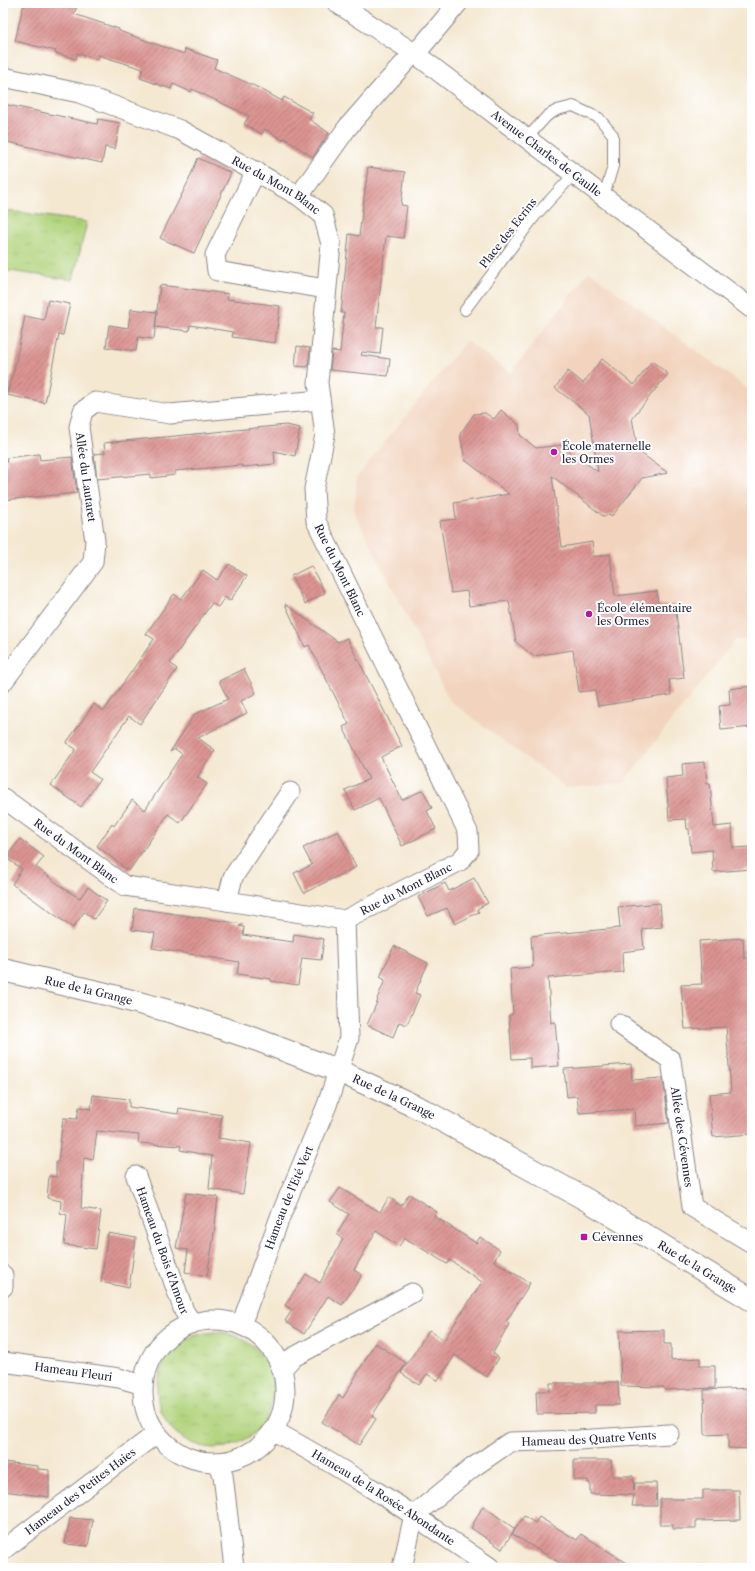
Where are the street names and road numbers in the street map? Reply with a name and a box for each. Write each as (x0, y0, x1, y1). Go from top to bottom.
street label: Avenue Charles de Gaulle (488, 106, 605, 200)
street label: Rue du Mont Blanc (229, 153, 323, 217)
street label: Place des Ecrins (476, 195, 540, 271)
street label: Allée du Lautaret (73, 430, 99, 523)
street label: Rue du Mont Blanc (312, 522, 369, 619)
street label: Rue du Mont Blanc (31, 816, 121, 886)
street label: Rue du Mont Blanc (358, 860, 454, 918)
street label: Rue de la Grange (43, 973, 134, 1008)
street label: Rue de la Grange (350, 1071, 438, 1122)
street label: Allée des Cévennes (668, 1085, 696, 1188)
street label: Hameau de l'Eté Vert (262, 1144, 316, 1251)
street label: Hameau du Bois d'Amour (133, 1185, 192, 1317)
street label: Rue de la Grange (655, 1238, 739, 1296)
street label: Hameau Fleuri (34, 1359, 114, 1384)
street label: Hameau des Quatre Vents (521, 1428, 657, 1449)
street label: Hameau des Petites Haies (22, 1445, 139, 1538)
street label: Hameau de la Rosée Abondante (309, 1447, 458, 1548)

